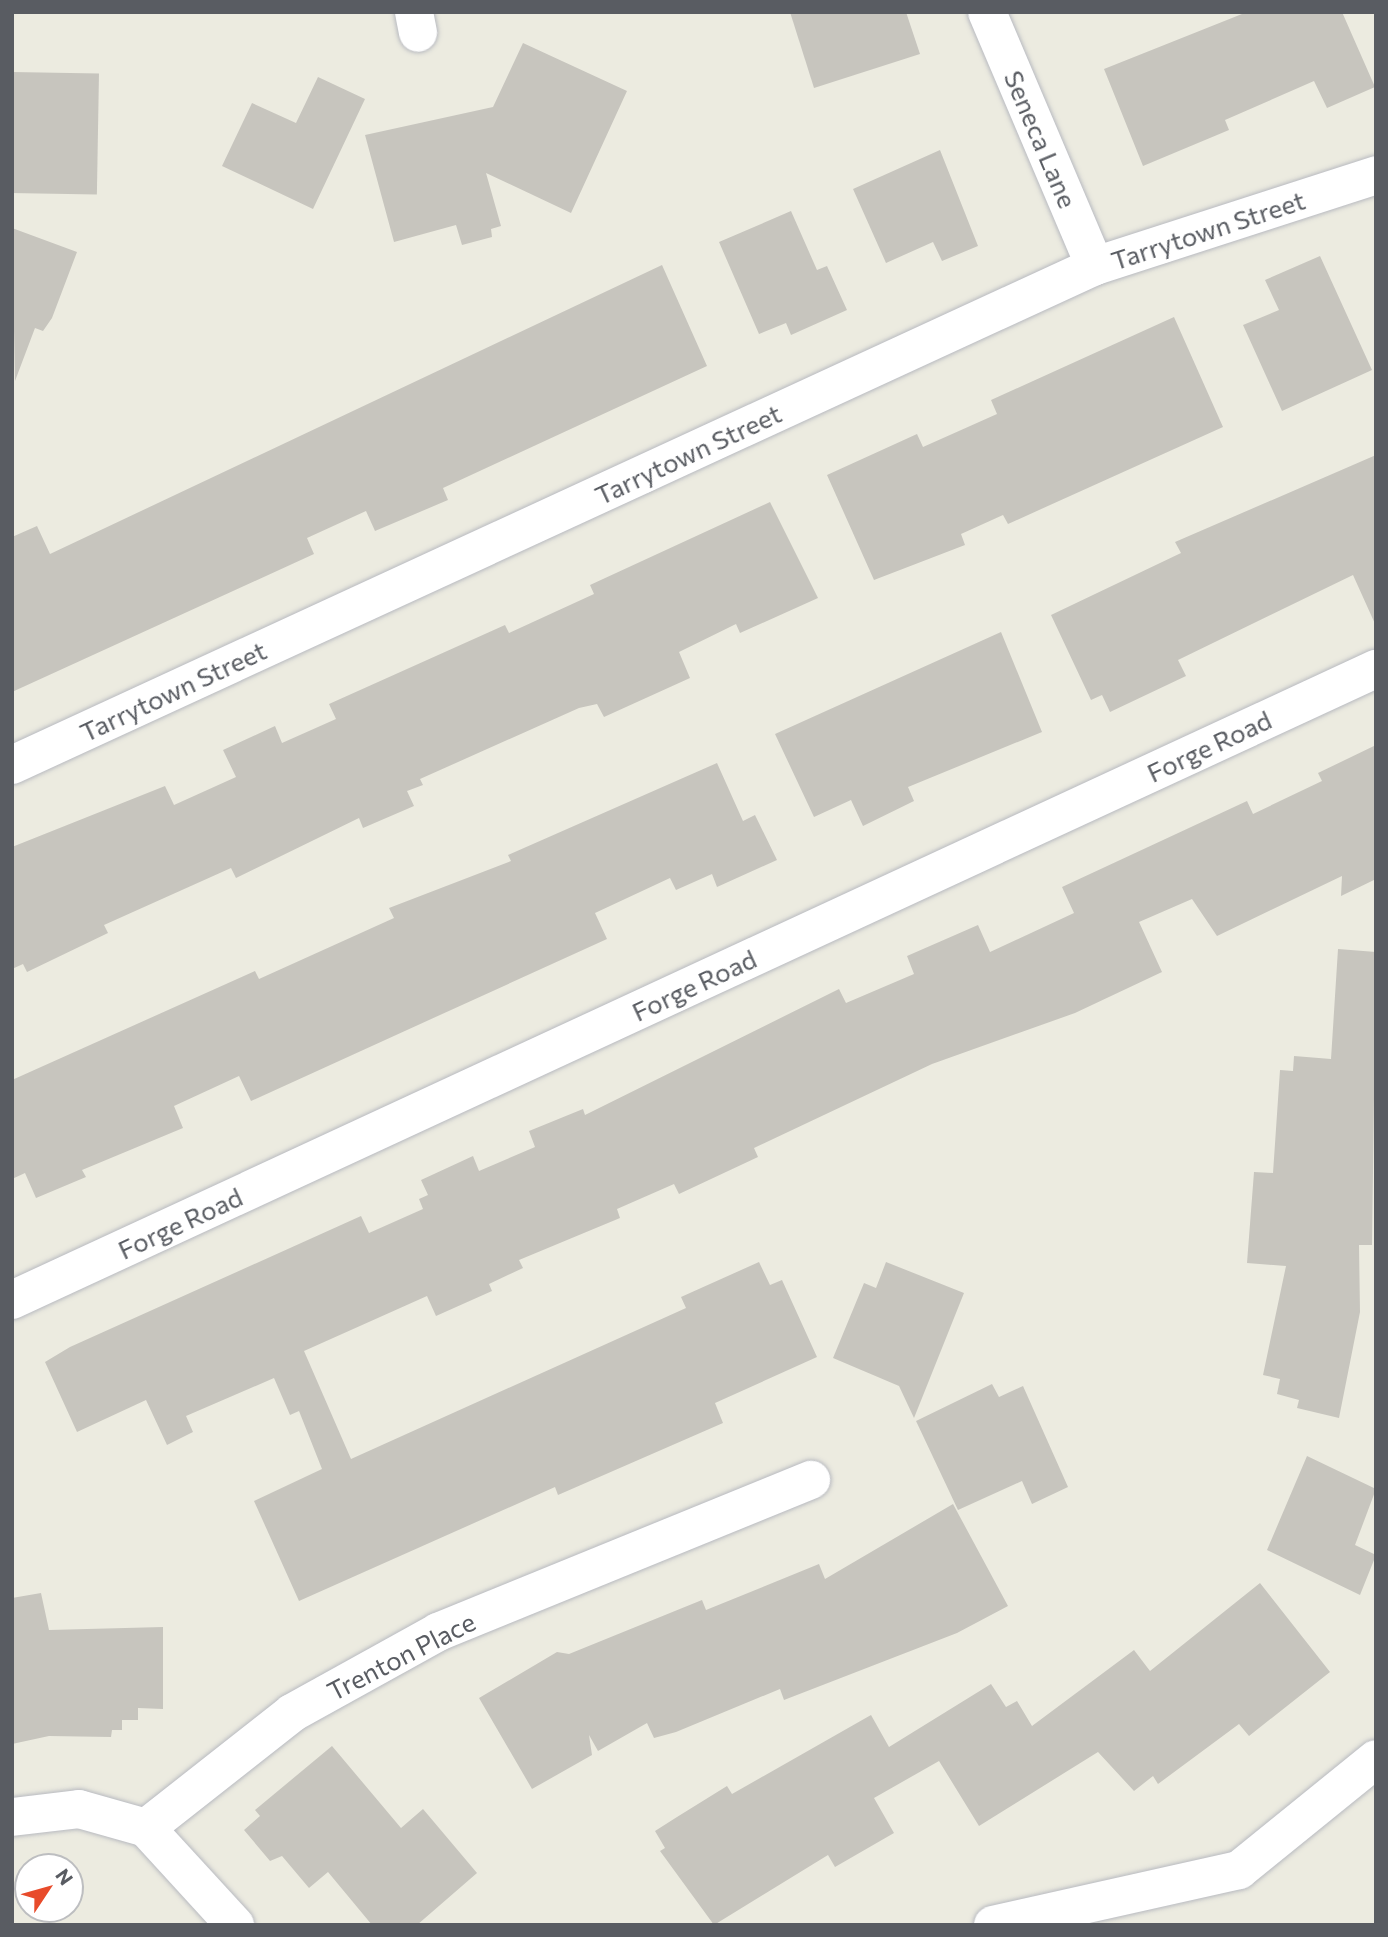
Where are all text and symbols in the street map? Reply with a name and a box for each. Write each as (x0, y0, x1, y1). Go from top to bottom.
street label: Seneca Lane (998, 66, 1084, 212)
street label: Tarrytown Street (1107, 184, 1309, 276)
street label: Tarrytown Street (590, 397, 786, 511)
street label: Tarrytown Street (75, 634, 271, 748)
street label: Forge Road (1142, 704, 1276, 788)
street label: Forge Road (627, 943, 761, 1027)
street label: Forge Road (113, 1181, 247, 1265)
street label: Trenton Place (322, 1605, 480, 1707)
north arrow (14, 1853, 84, 1923)
text: N (51, 1864, 78, 1889)

